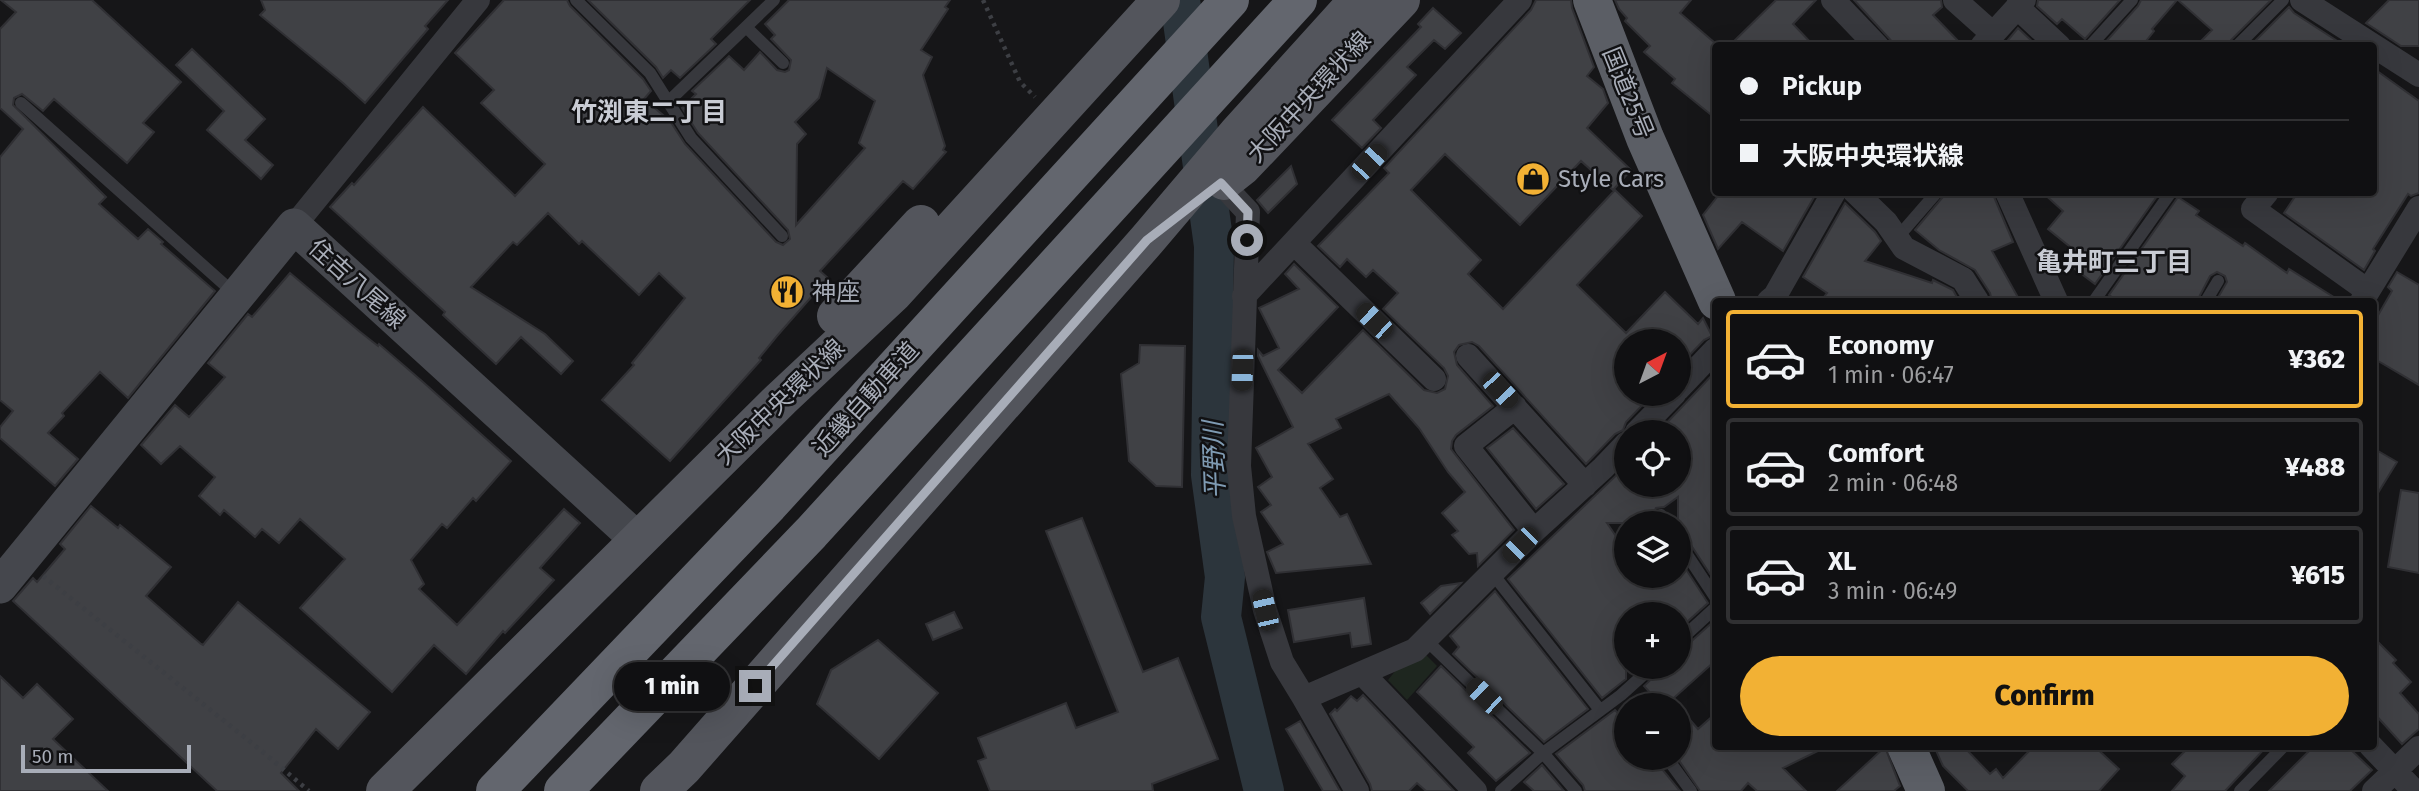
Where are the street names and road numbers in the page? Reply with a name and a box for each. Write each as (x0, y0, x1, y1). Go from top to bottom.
street label: 大阪中央環状線 (1241, 26, 1377, 168)
street label: 国道25号 (1597, 43, 1659, 143)
street label: 住吉八尾線 (303, 233, 411, 335)
street label: 大阪中央環状線 (710, 334, 850, 470)
street label: 近畿自動車道 (807, 336, 925, 462)

